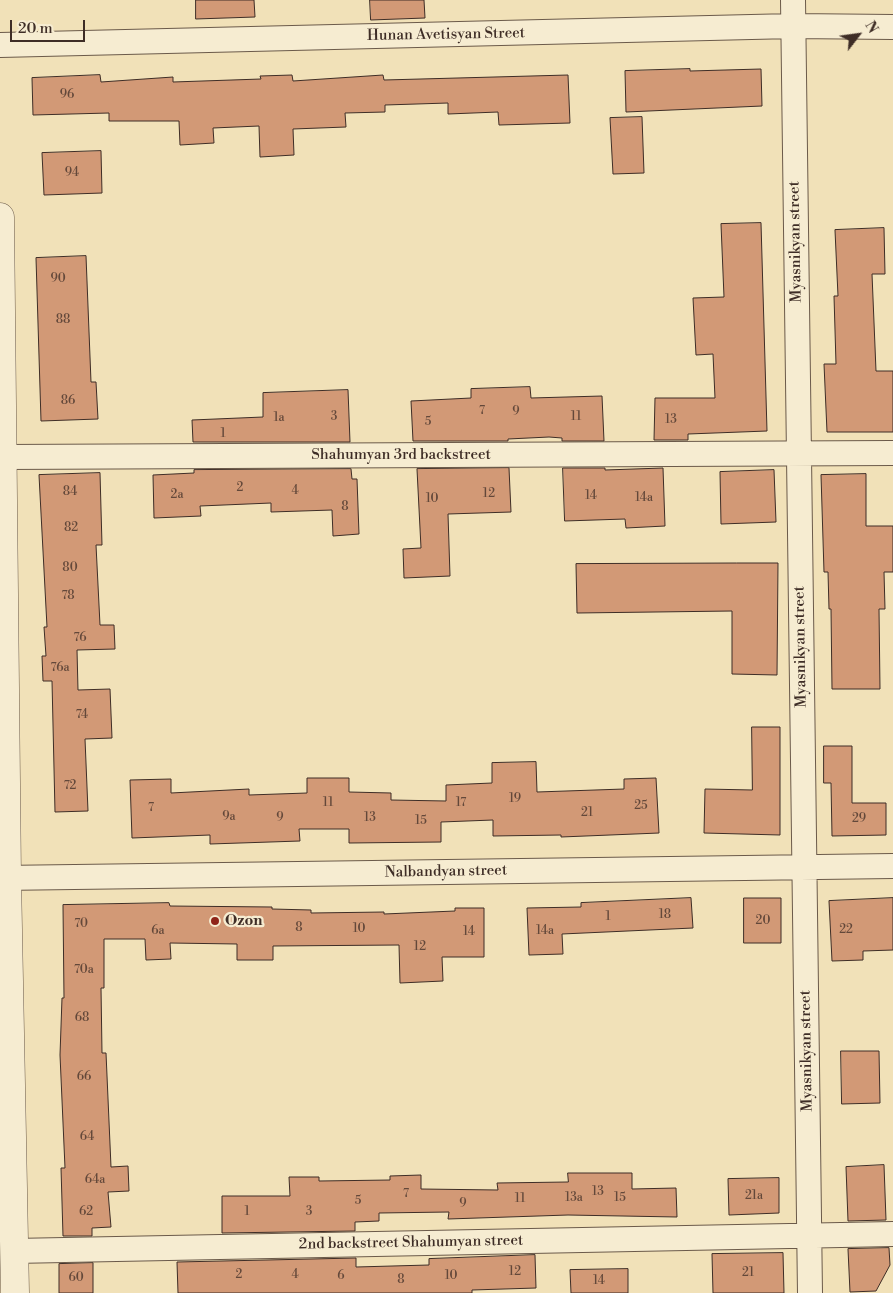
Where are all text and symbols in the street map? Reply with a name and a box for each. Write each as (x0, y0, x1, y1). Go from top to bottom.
scale bar (12, 10, 88, 42)
north arrow (833, 10, 883, 60)
text: N (860, 18, 882, 37)
text: 20 m (18, 19, 53, 38)
street label: Hunan Avetisyan Street (367, 25, 525, 45)
house number: 96 (60, 88, 74, 102)
house number: 94 (65, 166, 79, 180)
street label: Myasnikyan street (786, 181, 806, 303)
house number: 90 (50, 272, 66, 286)
house number: 88 (56, 313, 70, 327)
house number: 86 (61, 394, 75, 408)
house number: 7 (479, 404, 485, 418)
house number: 9 (512, 405, 520, 419)
house number: 3 (331, 410, 337, 424)
house number: 11 (571, 410, 581, 424)
house number: 1a (273, 411, 285, 425)
house number: 13 (665, 413, 677, 427)
house number: 5 (425, 415, 431, 429)
house number: 1 (220, 427, 226, 441)
street label: Shahumyan 3rd backstreet (311, 446, 491, 464)
house number: 2 (237, 481, 243, 495)
house number: 4 (291, 484, 299, 498)
house number: 84 (63, 485, 77, 499)
house number: 12 (483, 487, 495, 501)
house number: 2a (171, 488, 183, 502)
house number: 14 (585, 489, 597, 503)
house number: 14a (635, 491, 653, 505)
house number: 10 (426, 492, 438, 506)
house number: 8 (341, 500, 349, 514)
house number: 82 (64, 521, 78, 535)
house number: 80 (62, 561, 78, 575)
street label: Myasnikyan street (791, 586, 811, 708)
house number: 78 (61, 589, 75, 603)
house number: 76 (74, 631, 86, 645)
house number: 76a (50, 661, 70, 675)
house number: 74 (76, 708, 88, 722)
house number: 72 (64, 779, 76, 793)
house number: 19 (509, 792, 521, 806)
house number: 11 (323, 796, 333, 810)
house number: 17 (456, 796, 466, 810)
house number: 25 (634, 799, 648, 813)
house number: 7 (148, 801, 154, 815)
house number: 21 (581, 806, 593, 820)
house number: 9a (222, 810, 236, 824)
house number: 9 (276, 811, 284, 825)
house number: 13 (364, 811, 376, 825)
house number: 29 (852, 812, 866, 826)
house number: 15 (415, 814, 427, 828)
street label: Nalbandyan street (385, 862, 507, 882)
house number: 18 (659, 908, 671, 922)
house number: 1 (605, 910, 611, 924)
place label: Ozon (225, 912, 263, 930)
house number: 20 (756, 914, 770, 928)
marker: Ozon (209, 915, 221, 927)
house number: 70 (74, 917, 88, 931)
house number: 8 (295, 921, 303, 935)
house number: 10 (353, 922, 365, 936)
house number: 22 (839, 923, 853, 937)
house number: 6a (151, 924, 165, 938)
house number: 14a (536, 924, 554, 938)
house number: 14 (463, 925, 475, 939)
house number: 12 (414, 940, 426, 954)
house number: 70a (74, 963, 94, 977)
street label: Myasnikyan street (797, 990, 817, 1112)
house number: 68 (75, 1011, 89, 1025)
house number: 66 (77, 1070, 91, 1084)
house number: 64 (80, 1130, 94, 1144)
house number: 64a (85, 1173, 105, 1187)
house number: 13 (592, 1185, 604, 1199)
house number: 7 (403, 1187, 409, 1201)
house number: 21a (745, 1189, 763, 1203)
house number: 13a (565, 1191, 583, 1205)
house number: 15 (614, 1191, 626, 1205)
house number: 11 (515, 1192, 525, 1206)
house number: 5 (355, 1194, 361, 1208)
house number: 9 (459, 1197, 467, 1211)
house number: 62 (79, 1205, 93, 1219)
house number: 1 (244, 1205, 250, 1219)
house number: 3 (306, 1205, 312, 1219)
street label: 2nd backstreet Shahumyan street (299, 1232, 523, 1254)
house number: 12 (509, 1265, 521, 1279)
house number: 21 (742, 1266, 754, 1280)
house number: 2 (236, 1268, 242, 1282)
house number: 4 (291, 1268, 299, 1282)
house number: 6 (337, 1269, 345, 1283)
house number: 10 (445, 1269, 457, 1283)
house number: 60 (68, 1271, 84, 1285)
house number: 8 (397, 1273, 405, 1287)
house number: 14 (593, 1274, 605, 1288)

